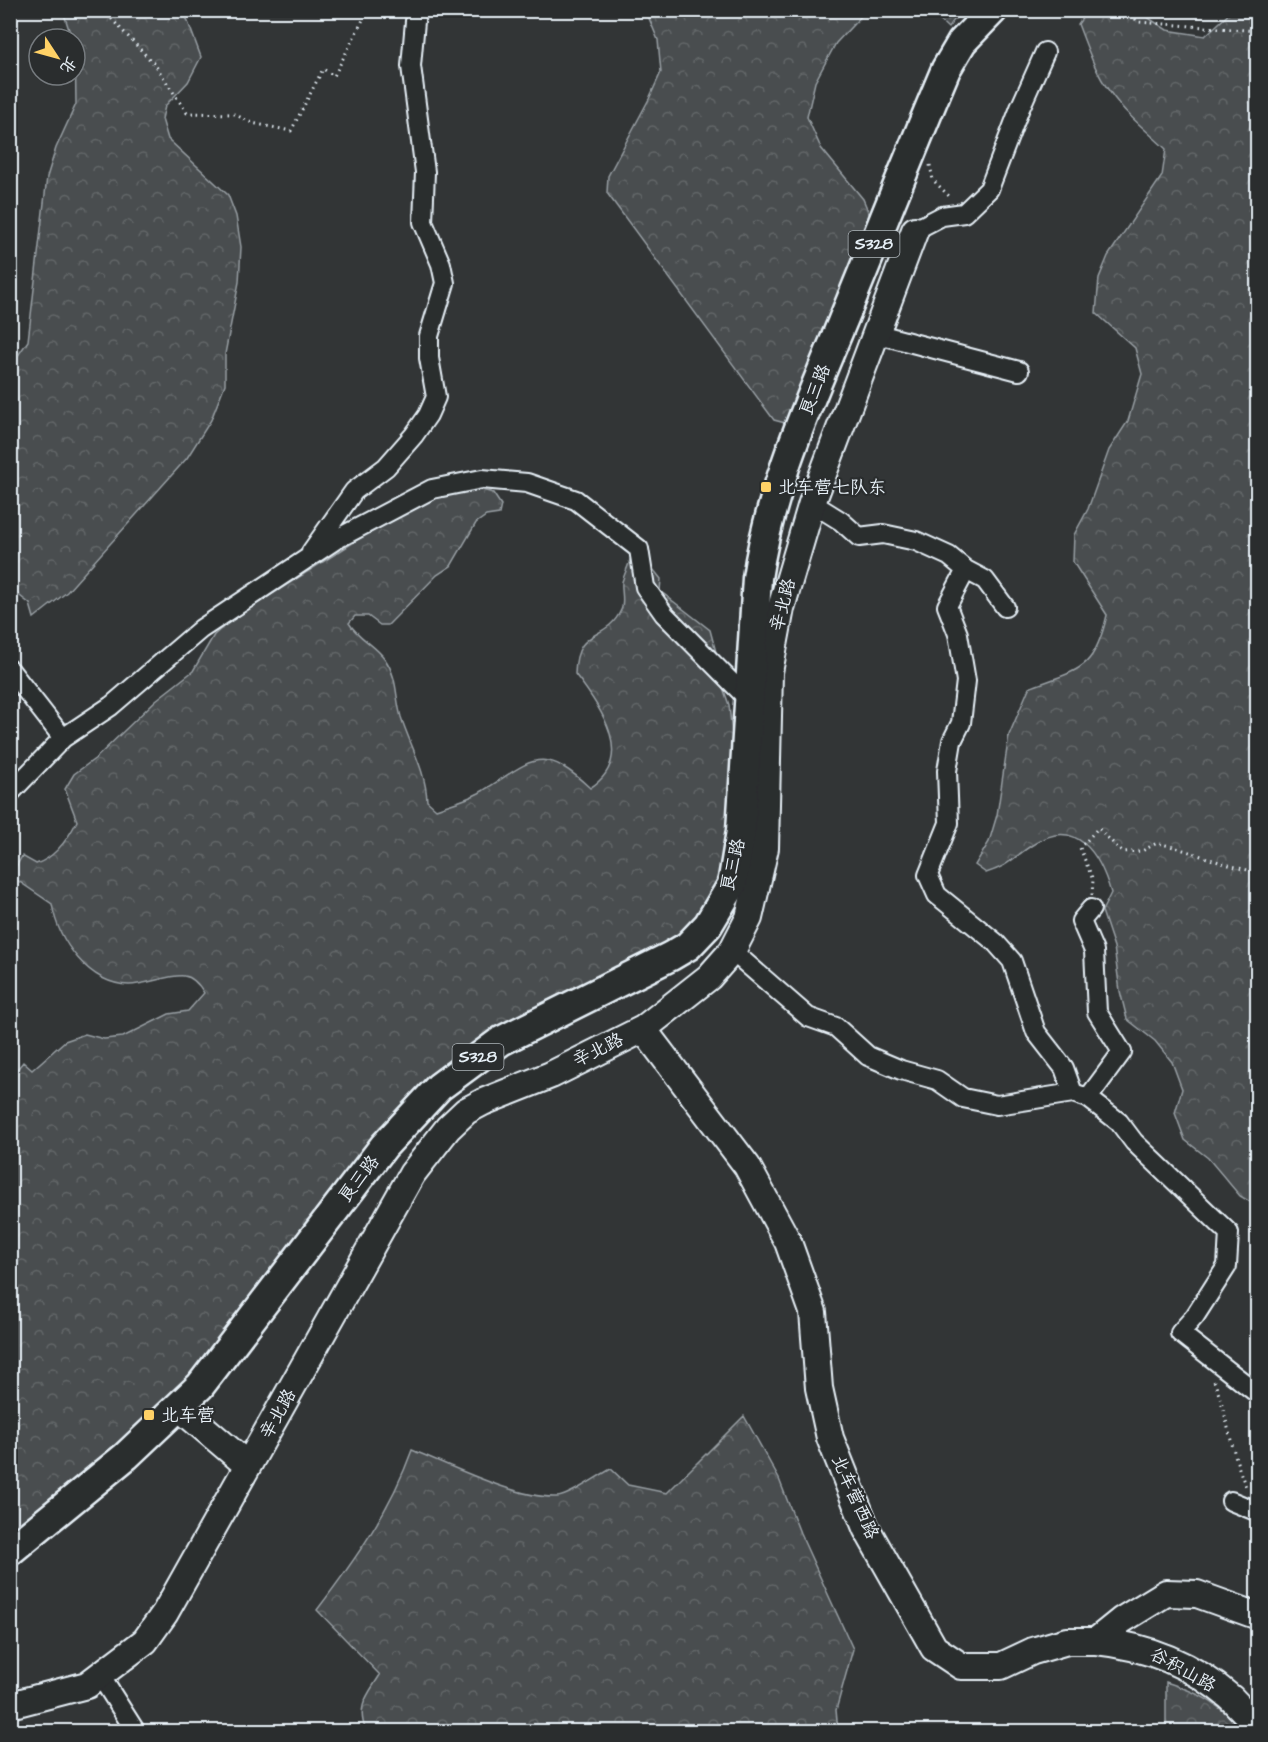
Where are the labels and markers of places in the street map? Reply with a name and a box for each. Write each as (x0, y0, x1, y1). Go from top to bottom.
place label: 北车营七队东 (778, 475, 886, 500)
marker: 北车营七队东 (759, 480, 773, 494)
place label: 北车营 (161, 1403, 215, 1428)
marker: 北车营 (142, 1408, 156, 1422)

